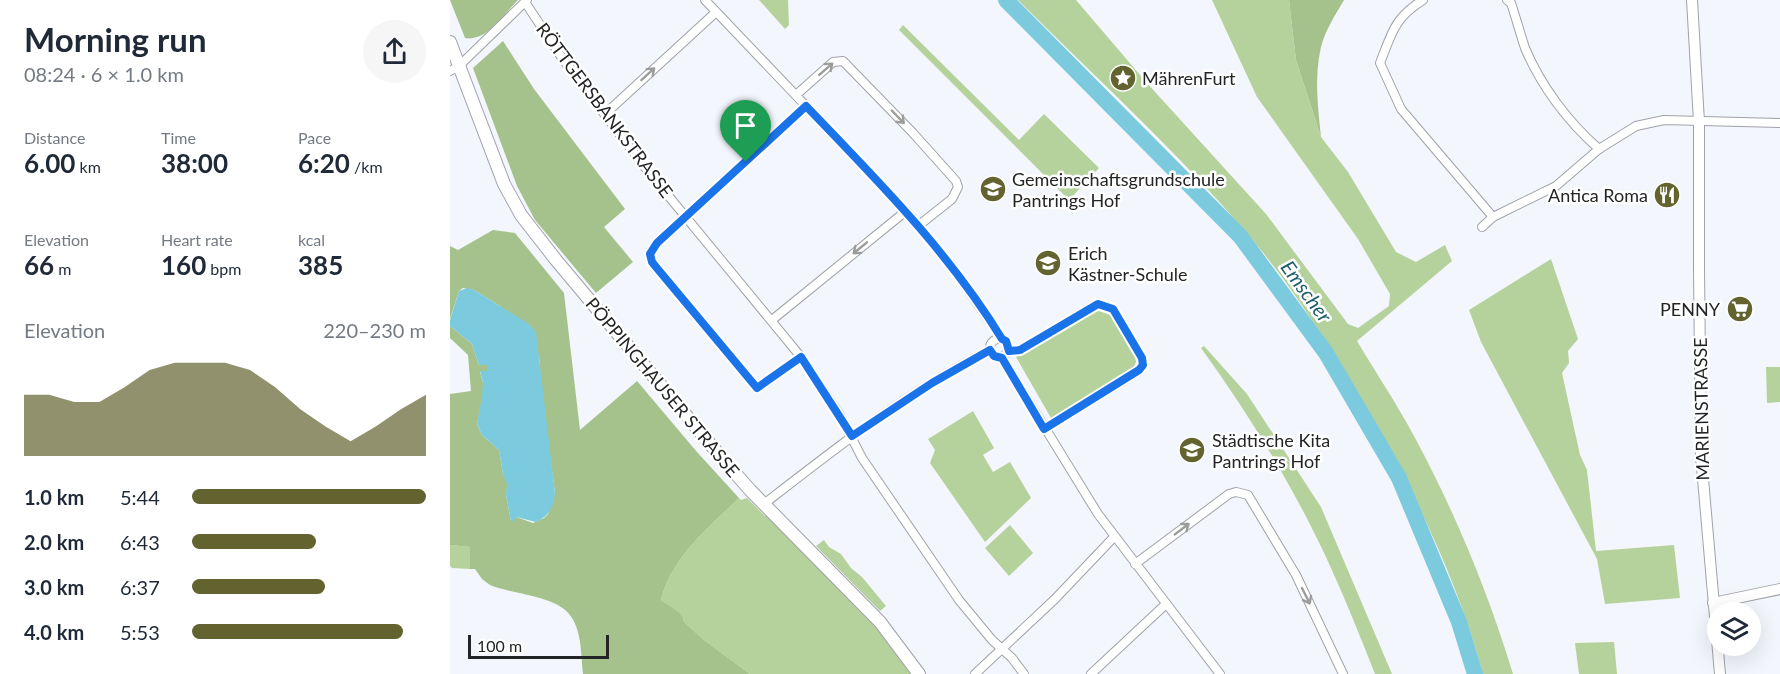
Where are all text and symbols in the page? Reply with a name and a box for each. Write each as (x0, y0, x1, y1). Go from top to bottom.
street label: RÖTTGERSBANKSTRASSE (532, 18, 678, 202)
text: Morning run (24, 19, 207, 59)
button: share (363, 20, 426, 83)
text: 08:24 · 6 × 1.0 km (24, 62, 184, 86)
one-way arrow (817, 62, 833, 76)
place icon: MährenFurt (1108, 63, 1138, 93)
one-way arrow (640, 67, 655, 81)
place label: MährenFurt (1142, 67, 1236, 89)
pin (720, 100, 771, 162)
icon: arrive (729, 109, 762, 142)
one-way arrow (890, 109, 905, 124)
text: Distance (24, 128, 85, 147)
text: Time (161, 128, 196, 147)
text: Pace (298, 128, 331, 147)
text: 6.00 (24, 147, 75, 179)
text: 38:00 (161, 147, 228, 179)
text: 6:20 (298, 147, 350, 179)
text: km (75, 157, 101, 176)
text: /km (350, 157, 383, 176)
place label: Gemeinschaftsgrundschule Pantrings Hof (1012, 168, 1225, 211)
school or university icon: Gemeinschaftsgrundschule Pantrings Hof (978, 174, 1008, 204)
restaurant icon: Antica Roma (1652, 180, 1682, 210)
place label: Antica Roma (1548, 184, 1648, 206)
text: Elevation (24, 230, 89, 249)
text: Heart rate (161, 230, 233, 249)
text: kcal (298, 230, 325, 249)
one-way arrow (853, 241, 868, 255)
place label: Erich Kästner-Schule (1068, 242, 1188, 285)
school or university icon: Erich Kästner-Schule (1033, 248, 1063, 278)
text: 66 (24, 249, 54, 281)
text: 160 (161, 249, 206, 281)
text: 385 (298, 249, 343, 281)
water label: Emscher (1277, 256, 1338, 327)
text: m (54, 259, 71, 278)
text: bpm (206, 259, 241, 278)
street label: PÖPPINGHAUSER STRASSE (581, 293, 745, 481)
supermarket icon: PENNY (1725, 294, 1755, 324)
place label: PENNY (1660, 298, 1721, 320)
text: Elevation (24, 318, 105, 342)
text: 220–230 m (323, 318, 426, 342)
street label: MARIENSTRASSE (1689, 337, 1713, 481)
place label: Städtische Kita Pantrings Hof (1212, 429, 1330, 472)
school or university icon: Städtische Kita Pantrings Hof (1177, 435, 1207, 465)
text: 1.0 km (24, 485, 84, 509)
text: 5:44 (120, 485, 160, 509)
one-way arrow (1174, 522, 1190, 535)
text: 2.0 km (24, 530, 84, 554)
text: 6:43 (120, 530, 160, 554)
text: 3.0 km (24, 575, 84, 599)
text: 6:37 (120, 575, 160, 599)
one-way arrow (1301, 586, 1313, 604)
map controls (1707, 602, 1761, 656)
button: layers (1707, 602, 1761, 656)
text: 4.0 km (24, 620, 84, 644)
text: 5:53 (120, 620, 160, 644)
scale bar (468, 632, 609, 660)
text: 100 m (477, 636, 522, 655)

